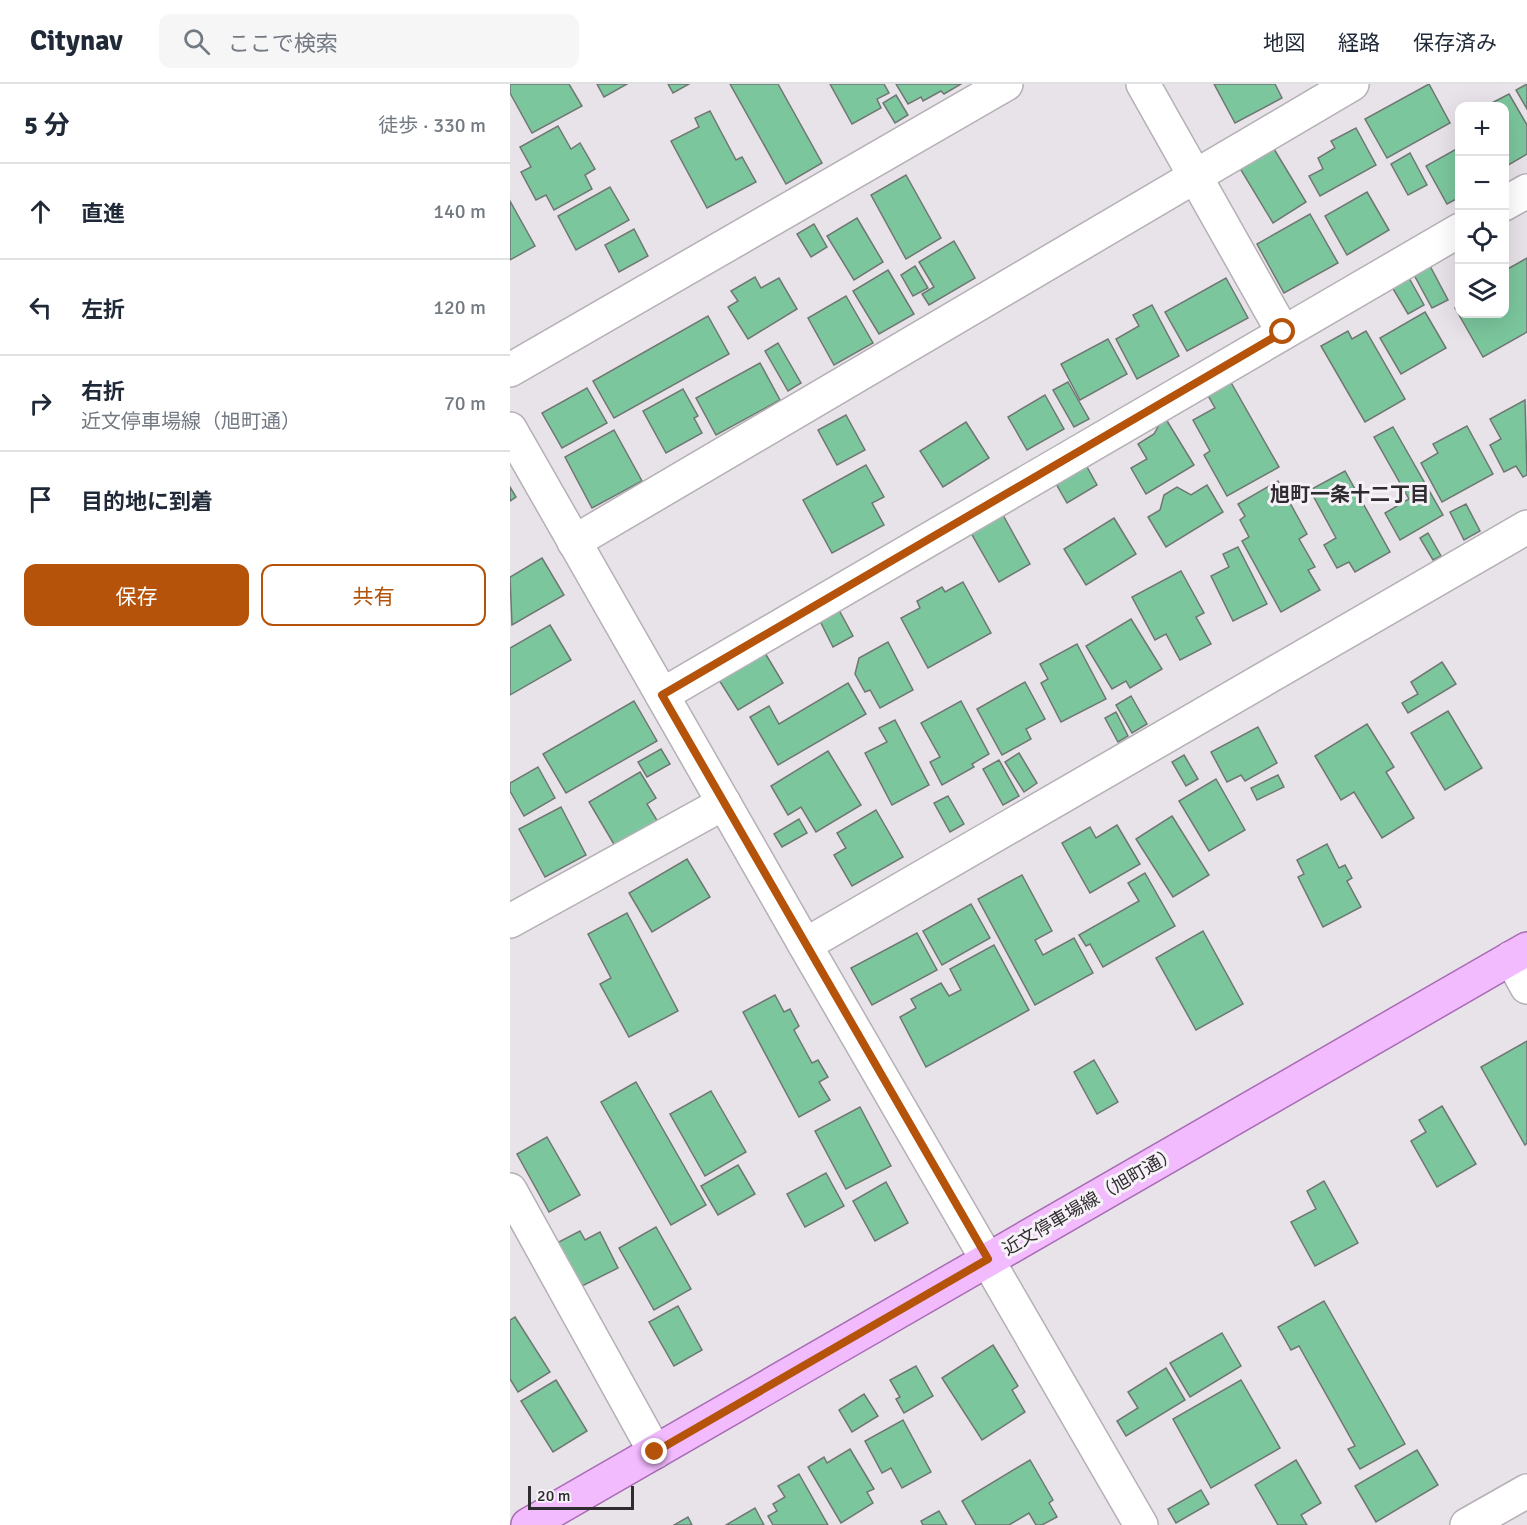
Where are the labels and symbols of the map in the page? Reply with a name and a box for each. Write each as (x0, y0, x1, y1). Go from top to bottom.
route start (1269, 318, 1295, 344)
district label: 旭町一条十二丁目 (1270, 482, 1430, 507)
street label: 近文停車場線（旭町通） (999, 1142, 1181, 1260)
route end (641, 1438, 667, 1464)
scale bar (528, 1483, 634, 1510)

